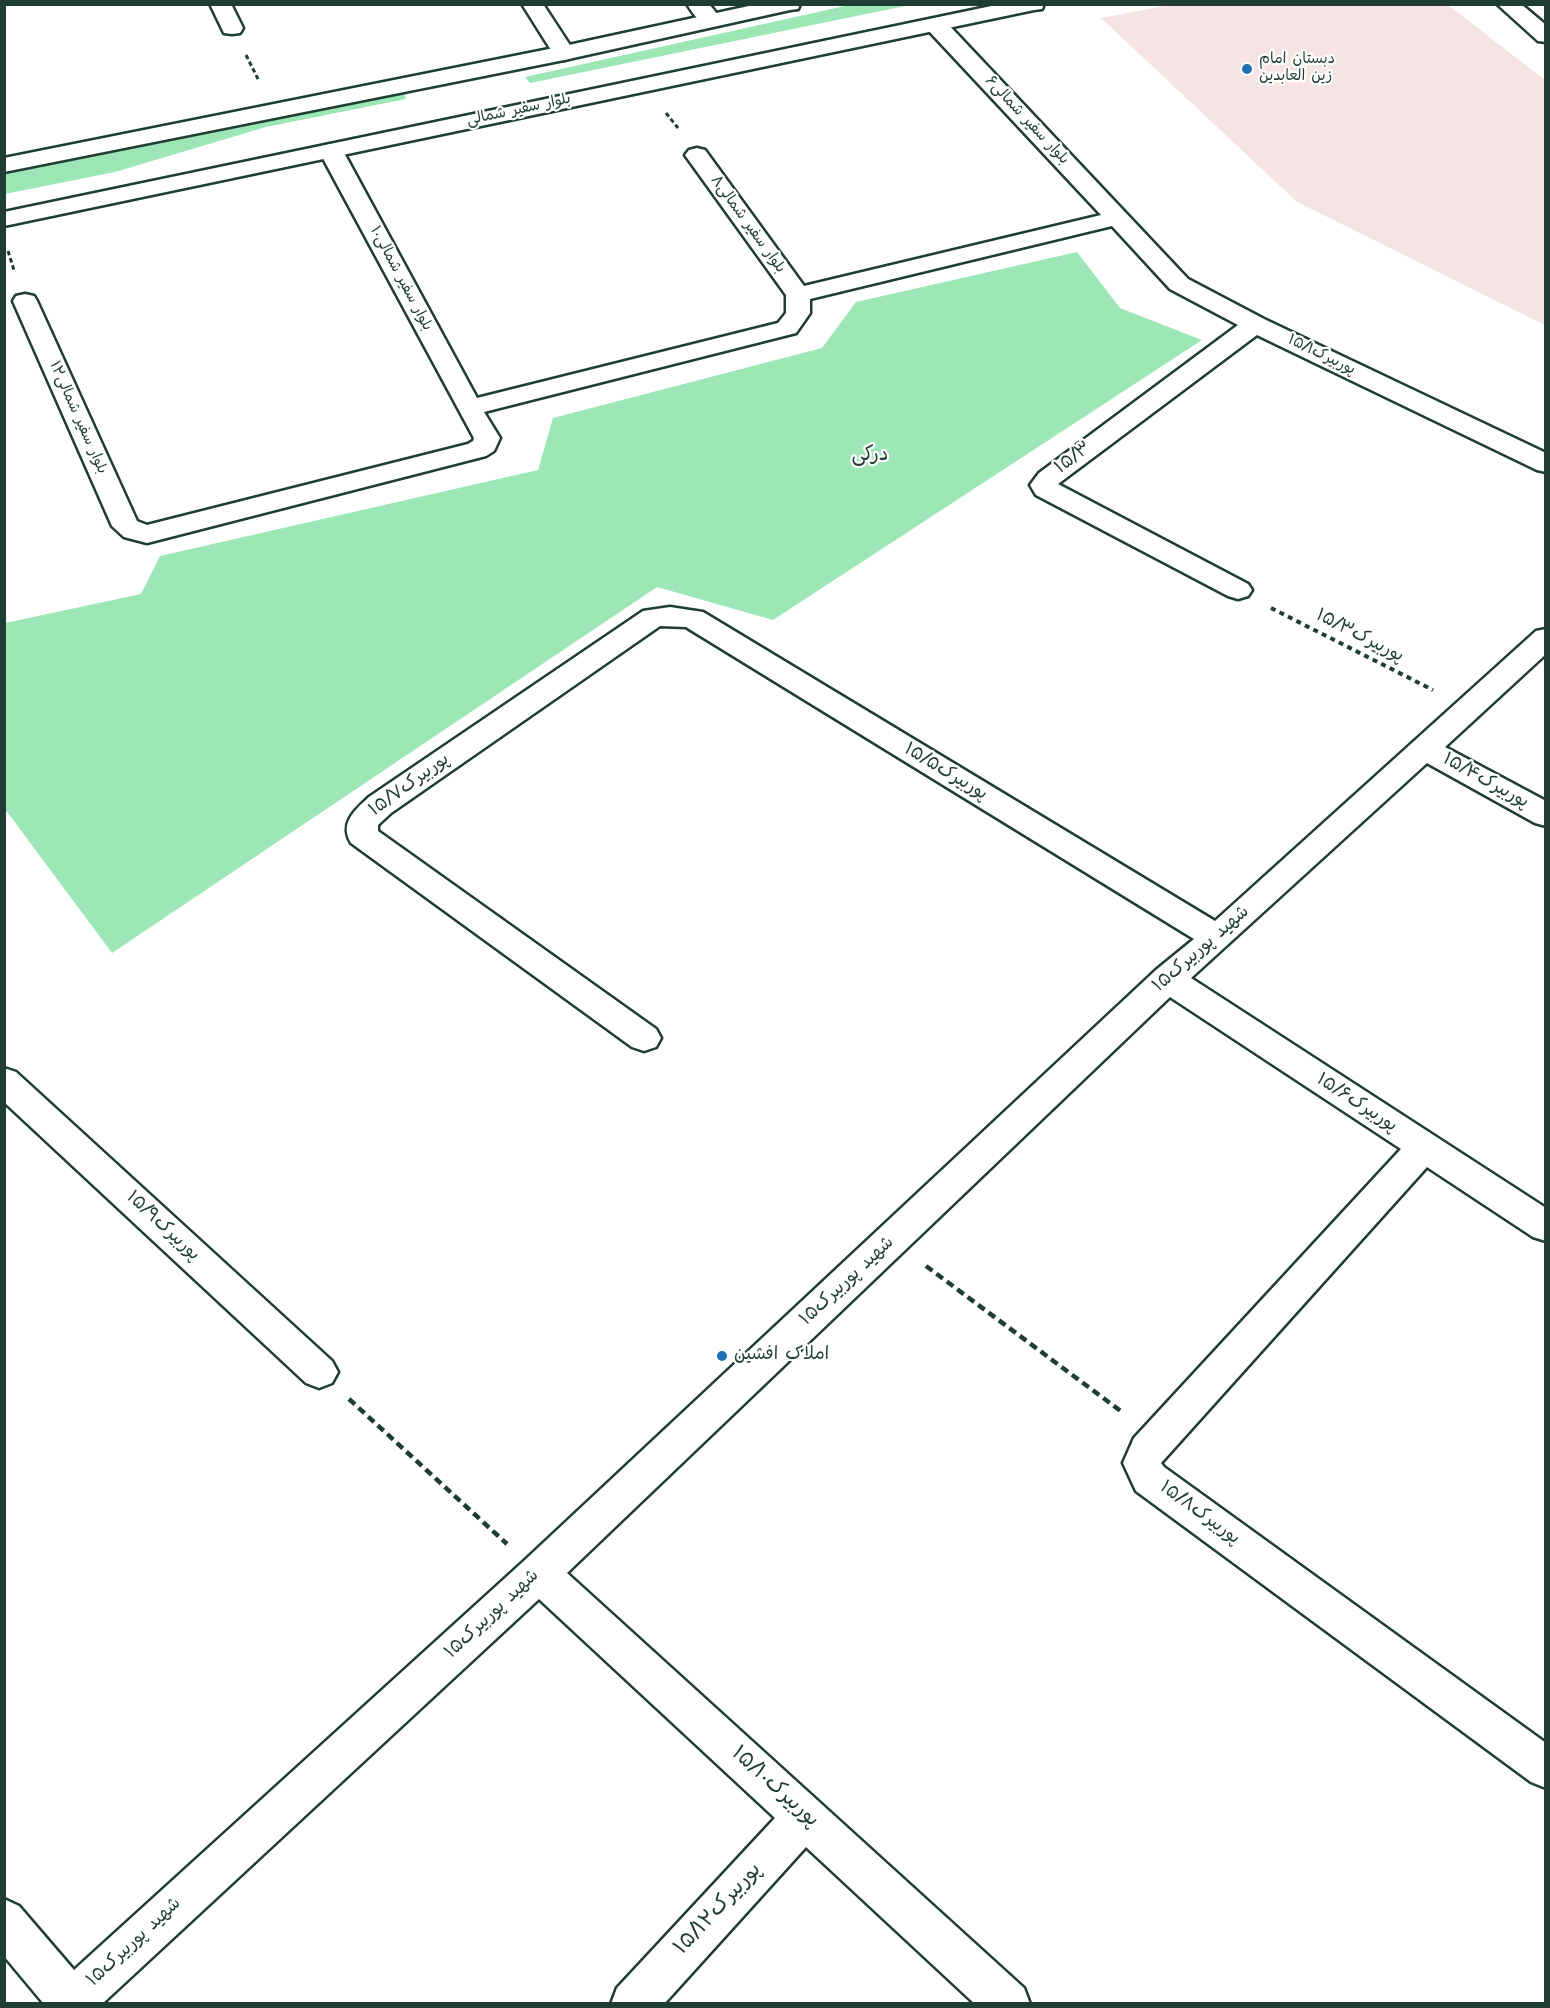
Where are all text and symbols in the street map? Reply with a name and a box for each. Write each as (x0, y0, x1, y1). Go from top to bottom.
place label: دبستان امام زین العابدین (1259, 51, 1335, 86)
marker: دبستان امام زین العابدین (1240, 62, 1254, 76)
street label: بلوار سفیر شمالی۶ (980, 73, 1072, 169)
street label: بلوار سفیر شمالی (465, 91, 573, 131)
street label: بلوار سفیر شمالی۸ (706, 173, 788, 277)
street label: بلوار سفیر شمالی۱۰ (365, 223, 435, 335)
street label: پوربیرک۱۵/۱ (1284, 332, 1358, 380)
street label: بلوار سفیر شمالی۱۲ (44, 359, 110, 477)
street label: ۱۵/۳ (1051, 438, 1097, 480)
district label: درکی (851, 445, 889, 469)
street label: پوربیرک۱۵/۳ (1311, 606, 1407, 668)
street label: پوربیرک۱۵/۵ (899, 740, 991, 806)
street label: پوربیرک۱۵/۷ (366, 750, 454, 822)
street label: پوربیرک۱۵/۴ (1438, 750, 1532, 814)
street label: شهید پوربیرک۱۵ (1149, 902, 1255, 998)
street label: پوربیرک۱۵/۶ (1311, 1070, 1401, 1138)
street label: پوربیرک۱۵/۹ (121, 1188, 203, 1266)
street label: شهید پوربیرک۱۵ (796, 1233, 900, 1331)
place label: املاک افشین (734, 1345, 829, 1367)
marker: املاک افشین (715, 1349, 729, 1363)
street label: پوربیرک۱۵/۸ (1155, 1478, 1243, 1550)
street label: شهید پوربیرک۱۵ (441, 1566, 545, 1664)
street label: پوربیرک۱۵/۱۰ (725, 1742, 823, 1834)
street label: پوربیرک۱۵/۱۲ (670, 1859, 768, 1961)
street label: شهید پوربیرک۱۵ (83, 1894, 187, 1992)

